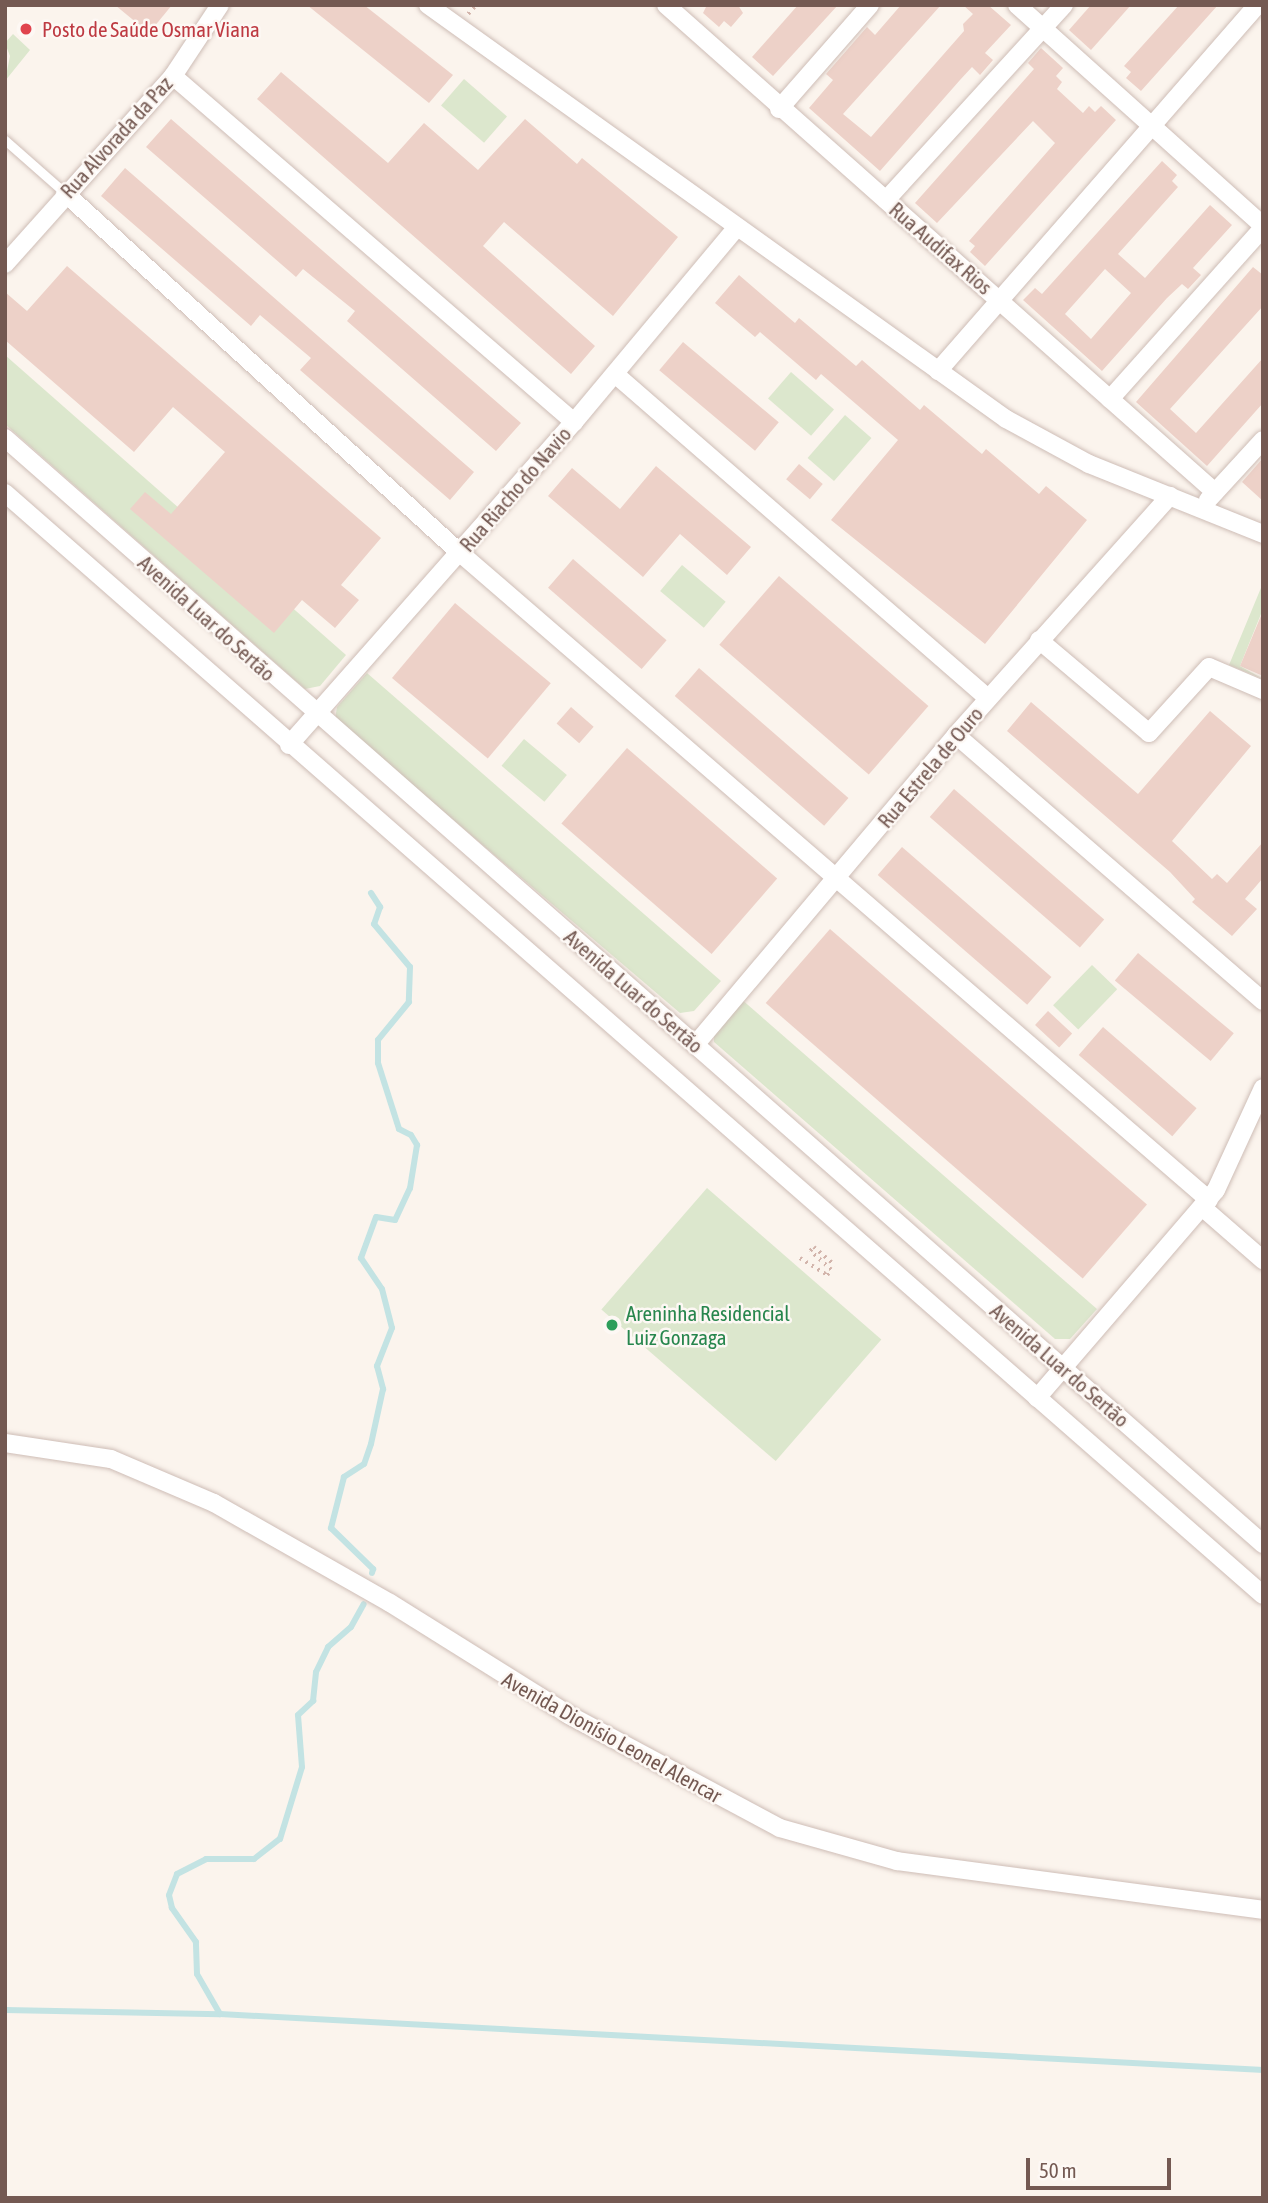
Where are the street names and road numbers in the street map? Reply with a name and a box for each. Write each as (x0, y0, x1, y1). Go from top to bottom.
street label: Rua Alvorada da Paz (55, 71, 177, 203)
street label: Rua Audifax Rios (884, 196, 998, 300)
street label: Rua Riacho do Navio (454, 421, 576, 557)
street label: Avenida Luar do Sertão (133, 550, 281, 686)
street label: Rua Estrela de Ouro (872, 701, 988, 833)
street label: Avenida Luar do Sertão (559, 924, 709, 1058)
street label: Avenida Luar do Sertão (985, 1298, 1135, 1432)
street label: Avenida Dionísio Leonel Alencar (498, 1666, 726, 1808)

